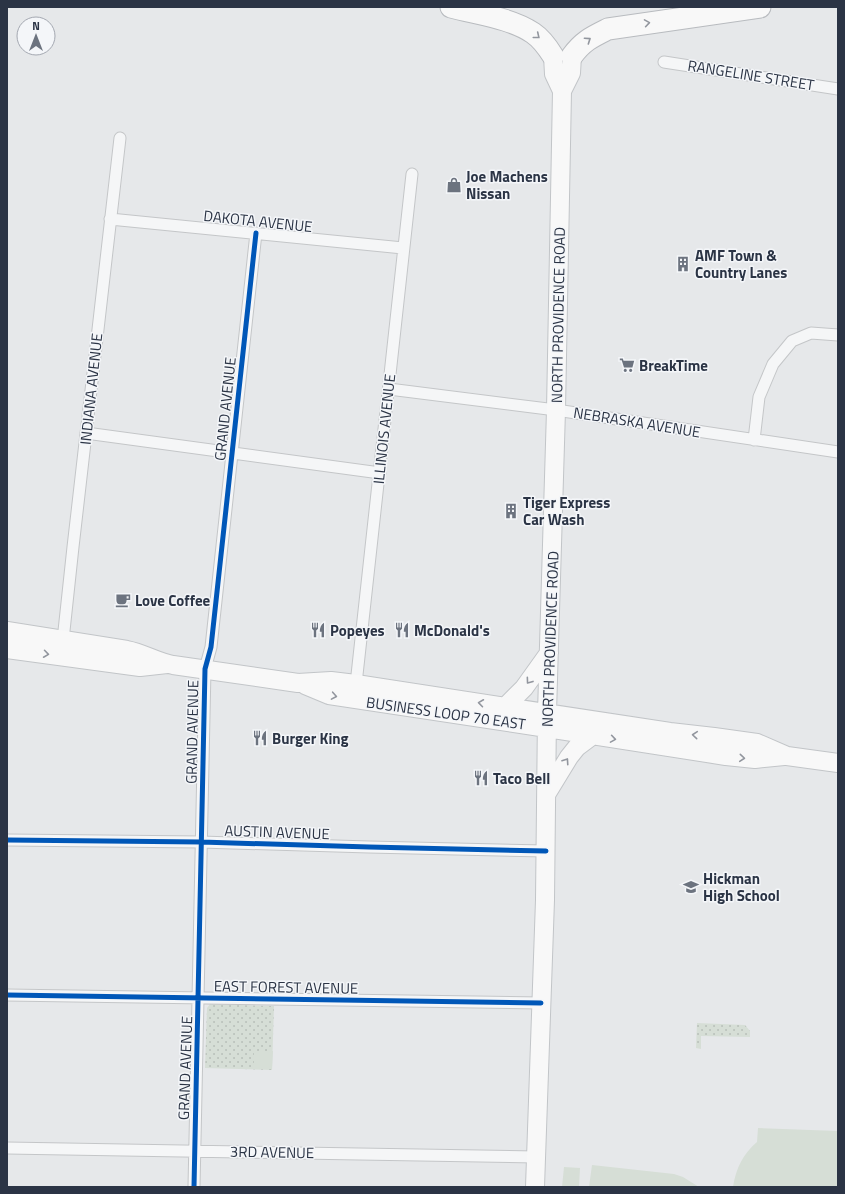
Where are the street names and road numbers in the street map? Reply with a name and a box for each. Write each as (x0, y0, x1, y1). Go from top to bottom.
street label: RANGELINE STREET (686, 54, 816, 96)
street label: DAKOTA AVENUE (202, 204, 314, 238)
street label: NORTH PROVIDENCE ROAD (545, 227, 571, 403)
street label: INDIANA AVENUE (74, 332, 108, 446)
street label: GRAND AVENUE (208, 356, 242, 462)
street label: ILLINOIS AVENUE (367, 373, 401, 485)
street label: NEBRASKA AVENUE (572, 401, 702, 443)
street label: NORTH PROVIDENCE ROAD (535, 551, 565, 727)
street label: GRAND AVENUE (180, 680, 204, 784)
street label: BUSINESS LOOP 70 EAST (365, 690, 527, 736)
street label: AUSTIN AVENUE (224, 819, 330, 845)
street label: EAST FOREST AVENUE (214, 974, 358, 1000)
street label: GRAND AVENUE (172, 1016, 198, 1120)
street label: 3RD AVENUE (230, 1140, 314, 1164)

